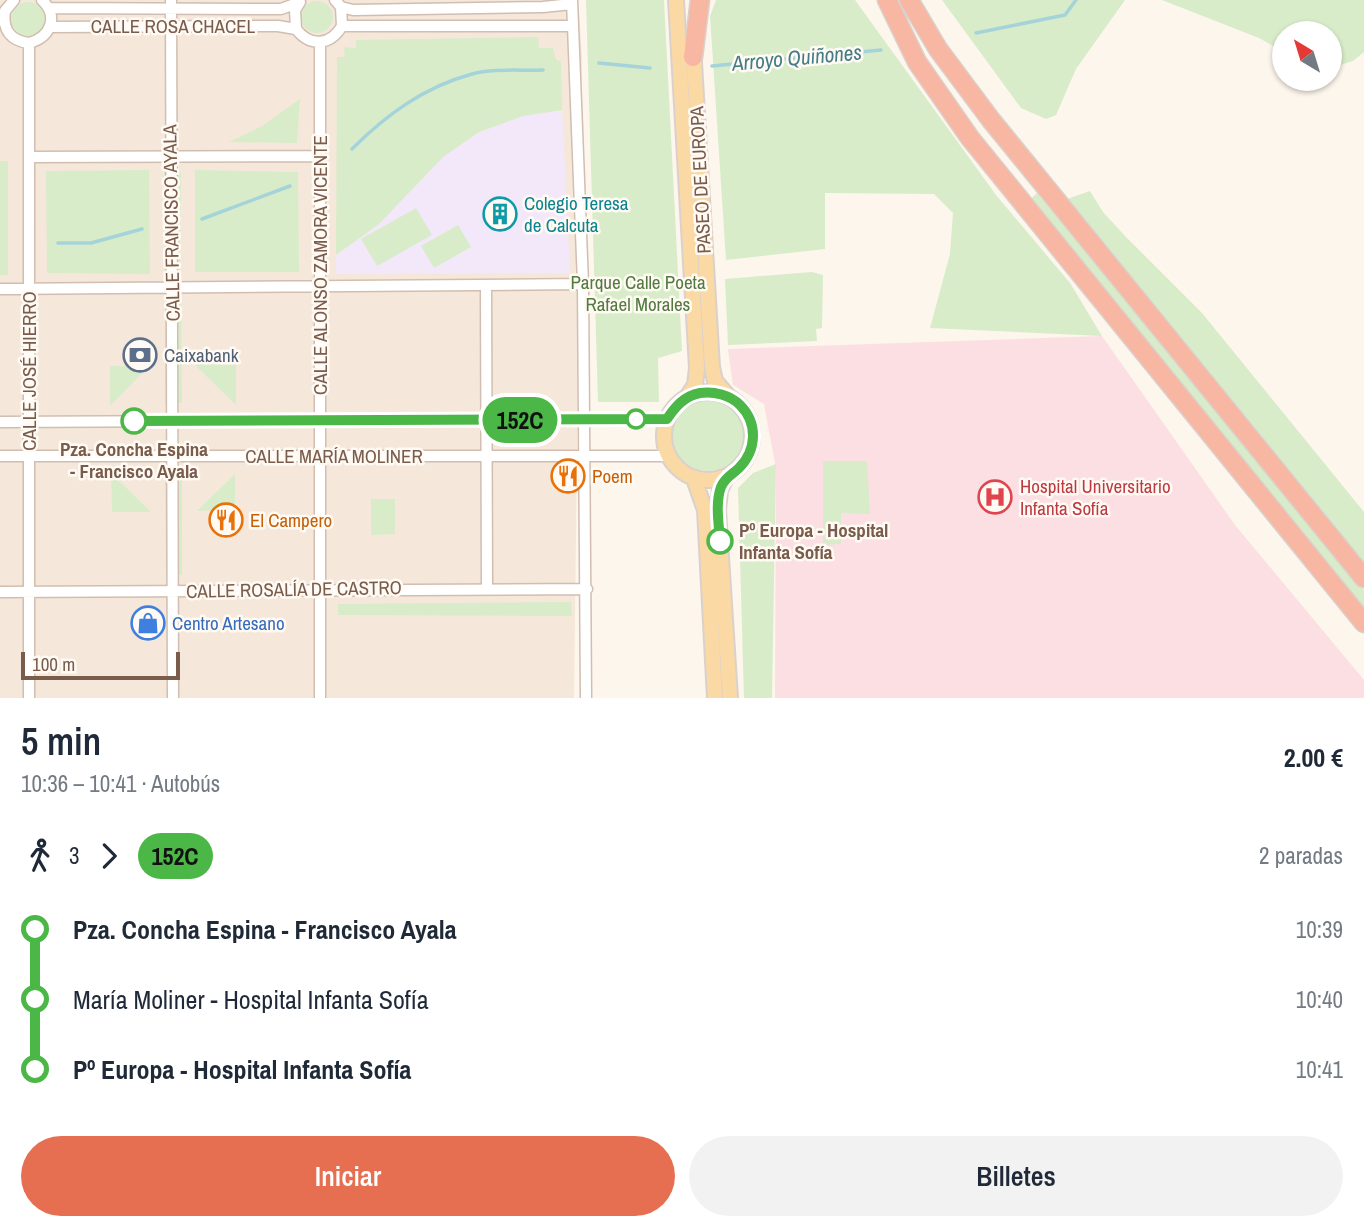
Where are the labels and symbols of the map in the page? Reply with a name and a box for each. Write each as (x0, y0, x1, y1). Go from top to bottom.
street label: CALLE ROSA CHACEL (91, 13, 256, 39)
north arrow (1272, 21, 1342, 91)
water label: Arroyo Quiñones (730, 37, 863, 78)
street label: PASEO DE EUROPA (683, 105, 717, 254)
street label: CALLE FRANCISCO AYALA (156, 124, 186, 322)
street label: CALLE ALONSO ZAMORA VICENTE (307, 135, 333, 395)
place label: Colegio Teresa de Calcuta (524, 190, 629, 238)
building icon: Colegio Teresa de Calcuta (481, 195, 519, 233)
park label: Parque Calle Poeta Rafael Morales (570, 269, 706, 317)
street label: CALLE JOSÉ HIERRO (16, 291, 42, 451)
bank icon: Caixabank (121, 336, 159, 374)
place label: Caixabank (164, 342, 239, 368)
line badge: 152C (471, 397, 569, 443)
marker: Pza. Concha Espina - Francisco Ayala (121, 408, 147, 434)
unlabelled marker (626, 409, 646, 429)
place label: Pza. Concha Espina - Francisco Ayala (60, 436, 208, 484)
street label: CALLE MARÍA MOLINER (245, 443, 423, 469)
restaurant icon: Poem (549, 457, 587, 495)
place label: Poem (592, 463, 633, 489)
place label: Hospital Universitario Infanta Sofía (1020, 473, 1171, 521)
hospital icon: Hospital Universitario Infanta Sofía (976, 478, 1014, 516)
restaurant icon: El Campero (207, 501, 245, 539)
place label: El Campero (250, 507, 332, 533)
place label: Pº Europa - Hospital Infanta Sofía (739, 517, 888, 565)
marker: Pº Europa - Hospital Infanta Sofía (707, 528, 733, 554)
street label: CALLE ROSALÍA DE CASTRO (186, 574, 402, 604)
shop icon: Centro Artesano (129, 604, 167, 642)
place label: Centro Artesano (172, 610, 285, 636)
scale bar (21, 649, 180, 681)

